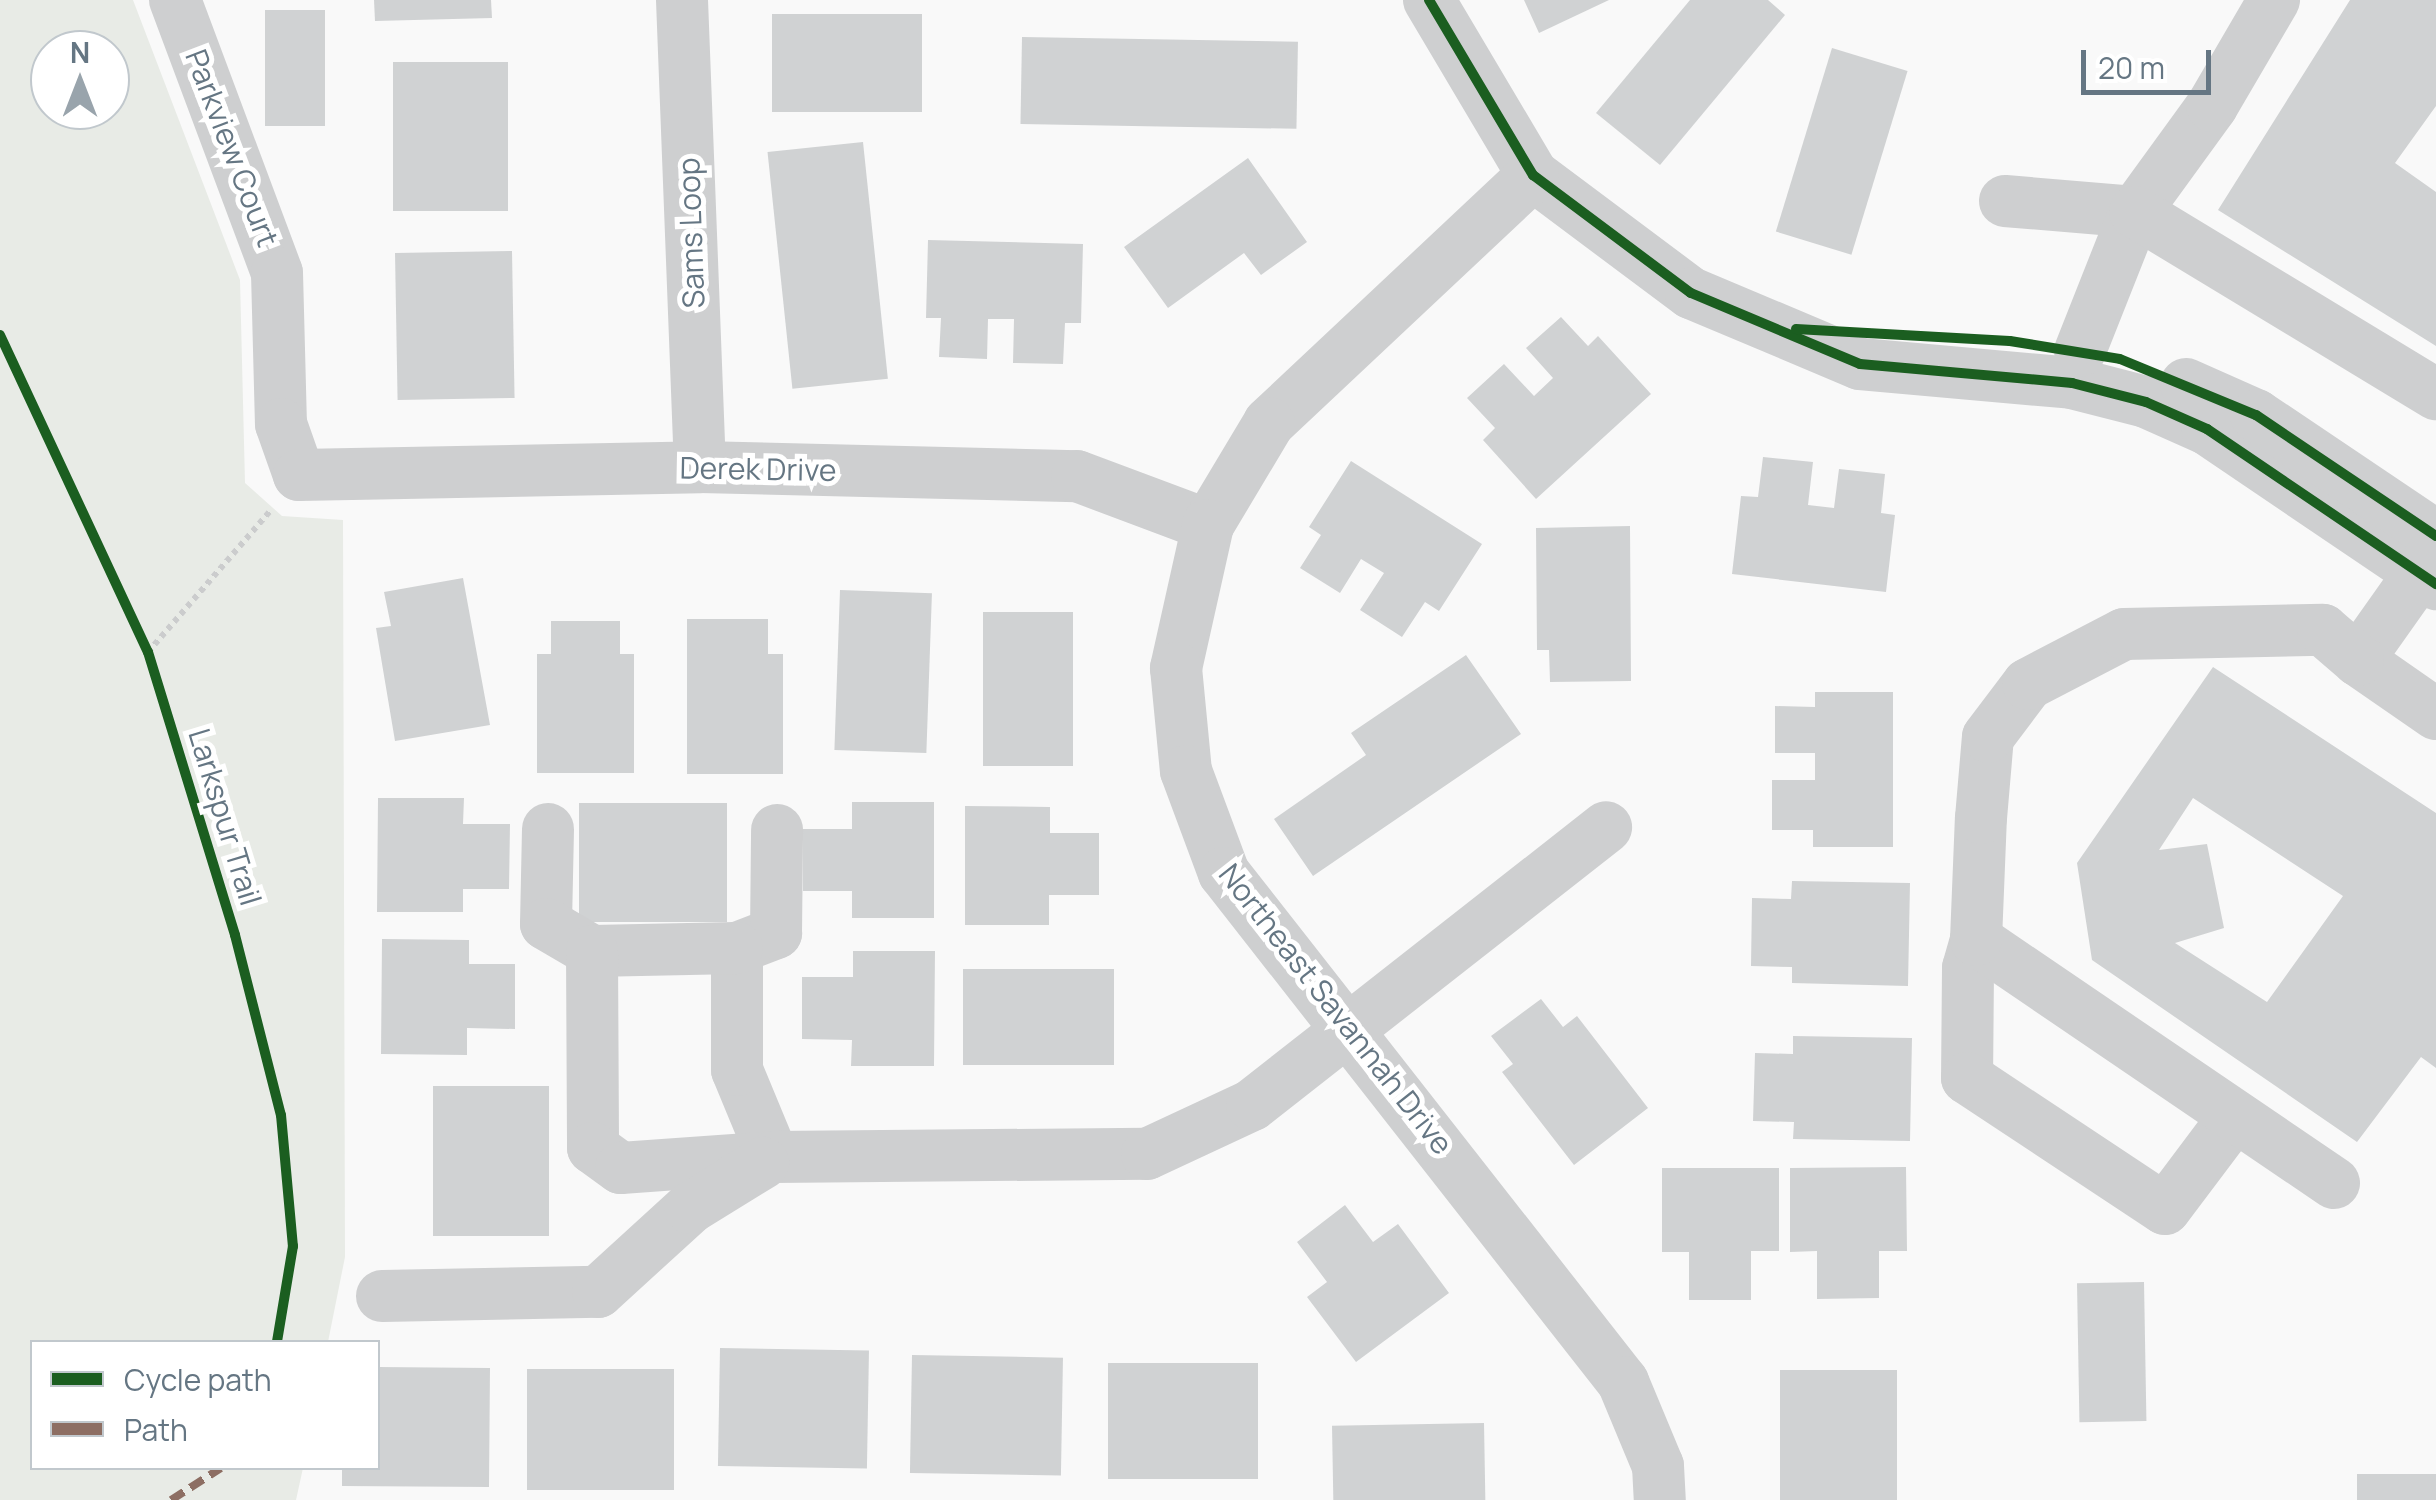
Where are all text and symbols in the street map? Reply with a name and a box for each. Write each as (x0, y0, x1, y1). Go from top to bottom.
north arrow (30, 30, 130, 130)
scale bar (2086, 30, 2216, 92)
text: N (70, 33, 90, 71)
street label: Parkview Court (178, 45, 286, 251)
text: 20 m (2098, 47, 2165, 88)
street label: Sams Loop (670, 157, 712, 309)
street label: Derek Drive (679, 450, 837, 488)
street label: Larkspur Trail (181, 724, 269, 910)
street label: Northeast Savannah Drive (1211, 857, 1461, 1161)
legend (30, 1340, 380, 1470)
text: Cycle path (124, 1359, 272, 1400)
text: Path (124, 1409, 188, 1450)

